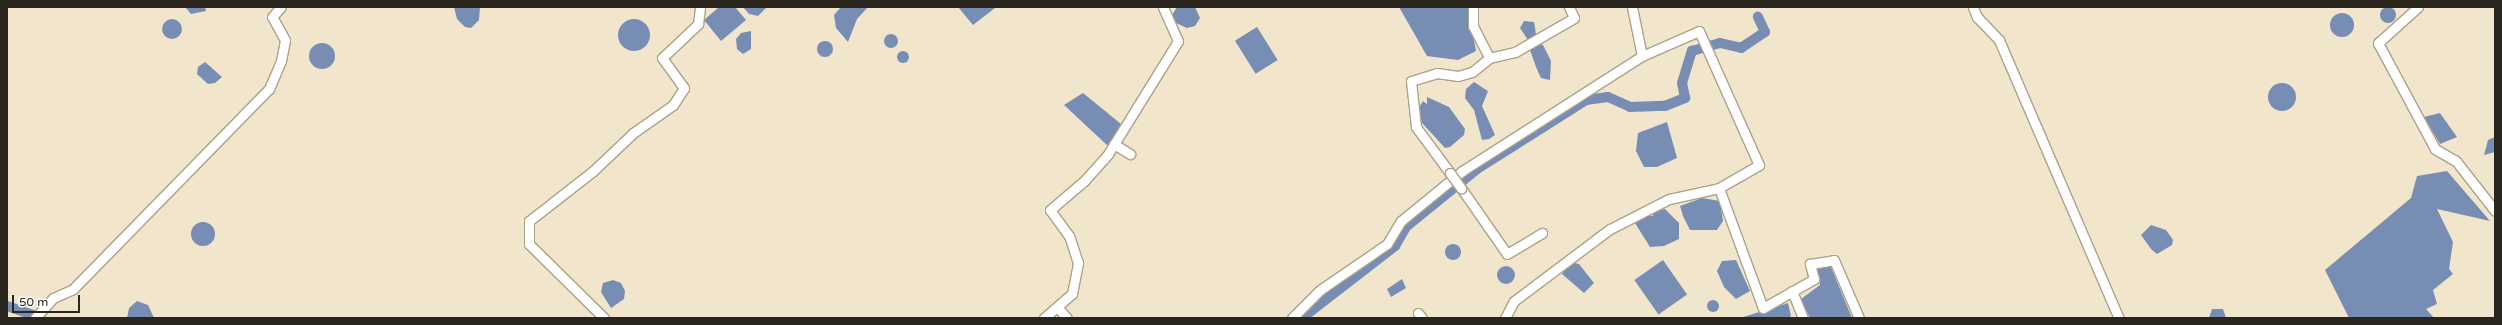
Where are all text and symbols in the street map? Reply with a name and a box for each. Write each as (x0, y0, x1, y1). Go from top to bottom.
scale bar (14, 287, 82, 313)
text: 50 m (19, 295, 48, 309)

